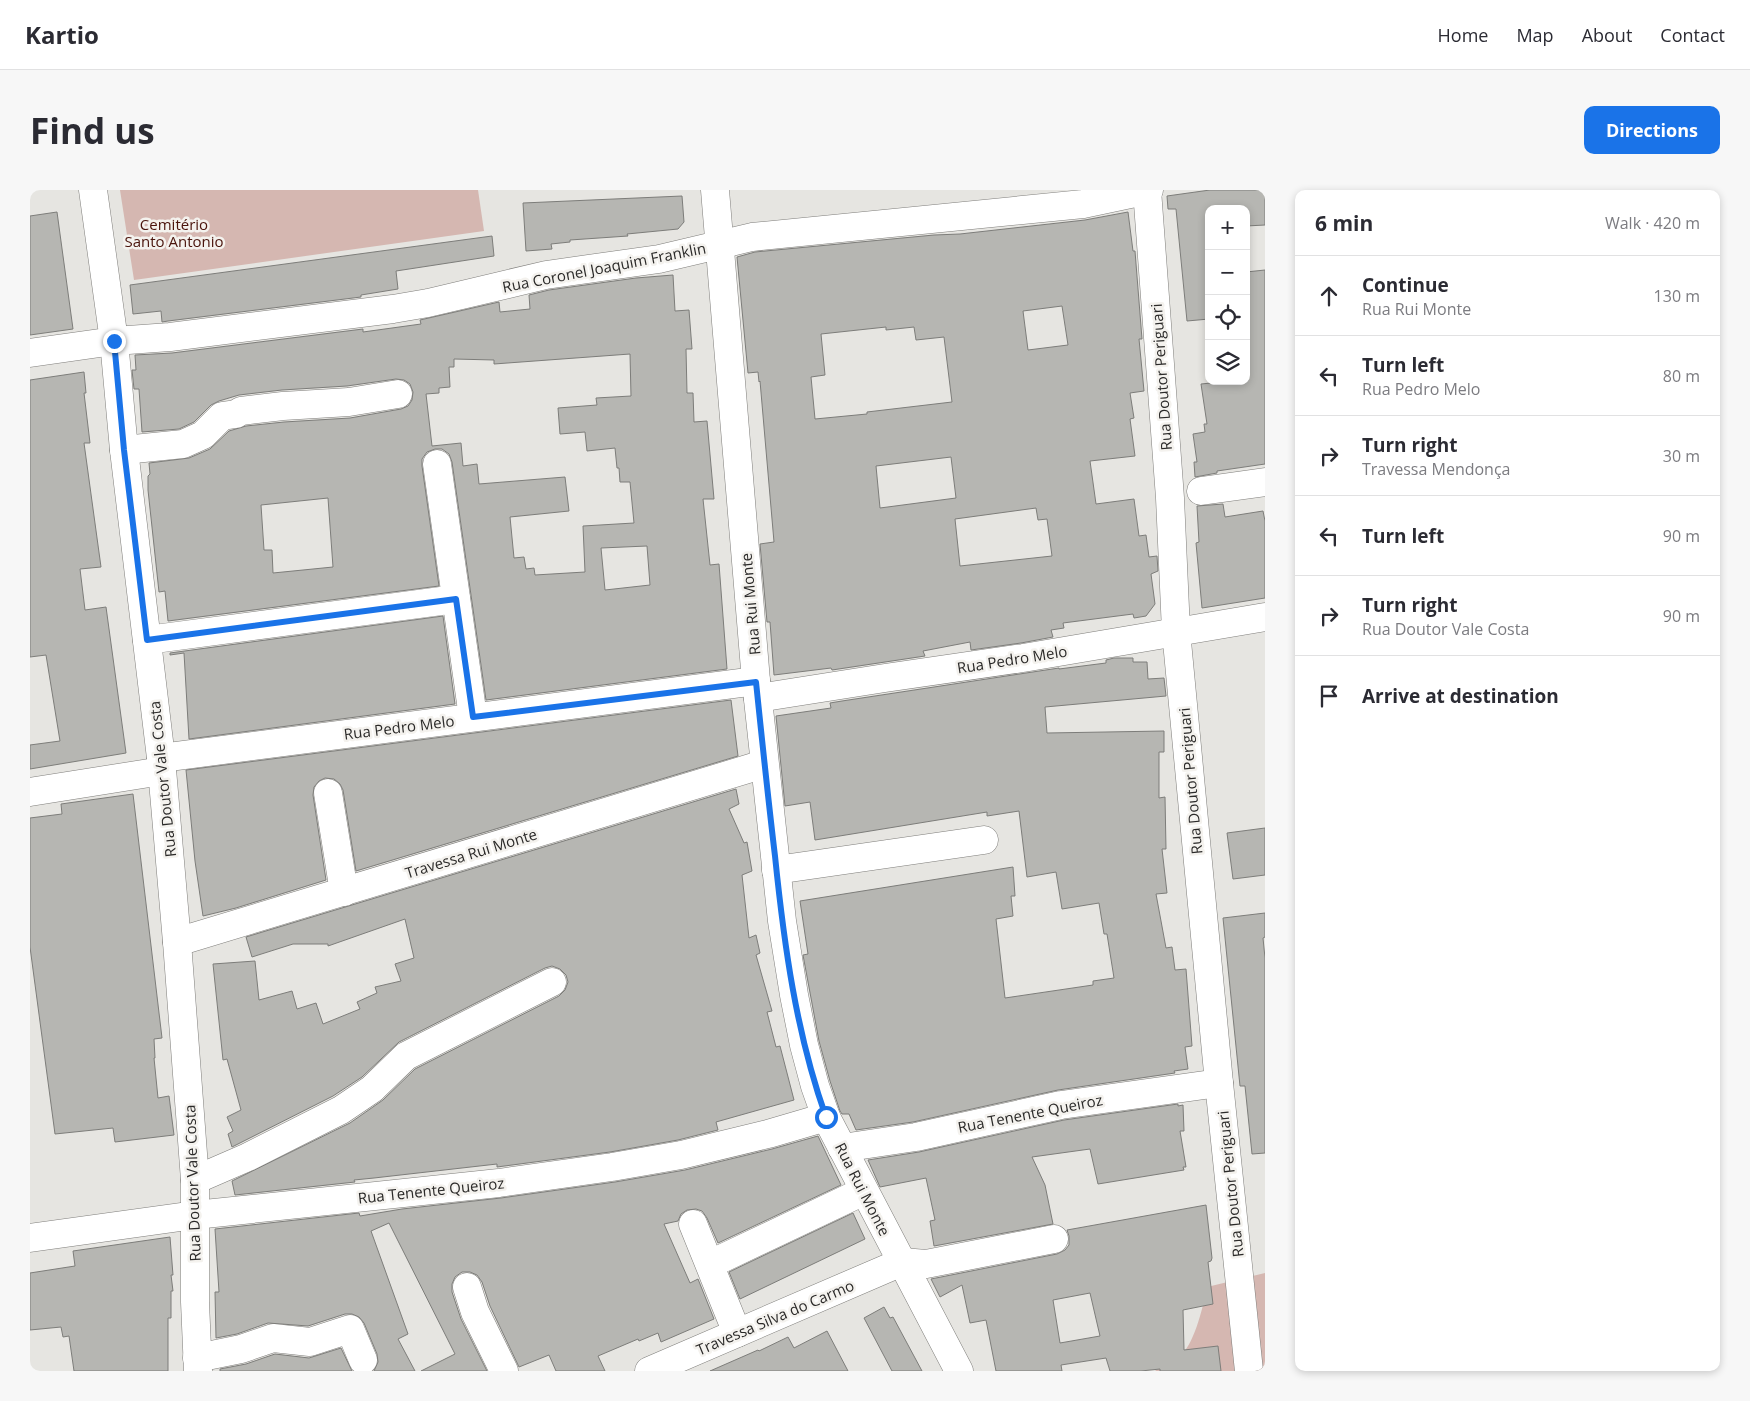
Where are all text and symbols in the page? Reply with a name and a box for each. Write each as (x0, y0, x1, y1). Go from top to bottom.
text: Kartio (25, 18, 99, 51)
text: Home (1438, 23, 1488, 47)
text: Map (1516, 23, 1554, 47)
text: About (1582, 23, 1632, 47)
text: Contact (1660, 23, 1725, 47)
button: Directions (1584, 106, 1720, 154)
text: Find us (30, 107, 155, 154)
map controls (1205, 205, 1250, 385)
button: + (1205, 205, 1250, 250)
text: 6 min (1315, 209, 1373, 237)
text: Walk · 420 m (1605, 212, 1700, 234)
park label: Cemitério Santo Antonio (124, 214, 224, 251)
street label: Rua Coronel Joaquim Franklin (500, 237, 708, 297)
button: − (1205, 250, 1250, 295)
text: Continue (1362, 272, 1449, 298)
icon: ahead (1315, 282, 1343, 310)
text: 130 m (1654, 285, 1700, 307)
button: locate (1205, 295, 1250, 340)
text: Rua Rui Monte (1362, 298, 1471, 320)
street label: Rua Doutor Periguari (1146, 303, 1176, 451)
route end (103, 330, 126, 353)
button: layers (1205, 340, 1250, 385)
text: Turn left (1362, 352, 1444, 378)
icon: left (1315, 362, 1343, 390)
text: 80 m (1663, 365, 1700, 387)
text: Rua Pedro Melo (1362, 378, 1481, 400)
text: Turn right (1362, 432, 1457, 458)
icon: right (1315, 442, 1343, 470)
text: 30 m (1663, 445, 1700, 467)
text: Travessa Mendonça (1362, 458, 1510, 480)
icon: left (1315, 522, 1343, 550)
text: Turn left (1362, 523, 1444, 549)
text: 90 m (1663, 525, 1700, 547)
street label: Rua Rui Monte (736, 552, 764, 656)
text: Turn right (1362, 592, 1457, 618)
icon: right (1315, 602, 1343, 630)
text: 90 m (1663, 605, 1700, 627)
text: Rua Doutor Vale Costa (1362, 618, 1529, 640)
street label: Rua Pedro Melo (956, 640, 1068, 678)
icon: arrive (1315, 682, 1343, 710)
text: Arrive at destination (1362, 683, 1559, 709)
street label: Rua Doutor Vale Costa (144, 700, 180, 858)
street label: Rua Doutor Periguari (1174, 707, 1206, 855)
street label: Rua Pedro Melo (343, 710, 455, 744)
street label: Travessa Rui Monte (403, 823, 539, 883)
street label: Rua Tenente Queiroz (956, 1089, 1104, 1137)
street label: Rua Doutor Vale Costa (179, 1104, 205, 1262)
route start (815, 1106, 838, 1129)
street label: Rua Doutor Periguari (1212, 1110, 1248, 1258)
street label: Rua Rui Monte (831, 1139, 895, 1239)
street label: Rua Tenente Queiroz (357, 1172, 505, 1208)
street label: Travessa Silva do Carmo (693, 1275, 857, 1359)

